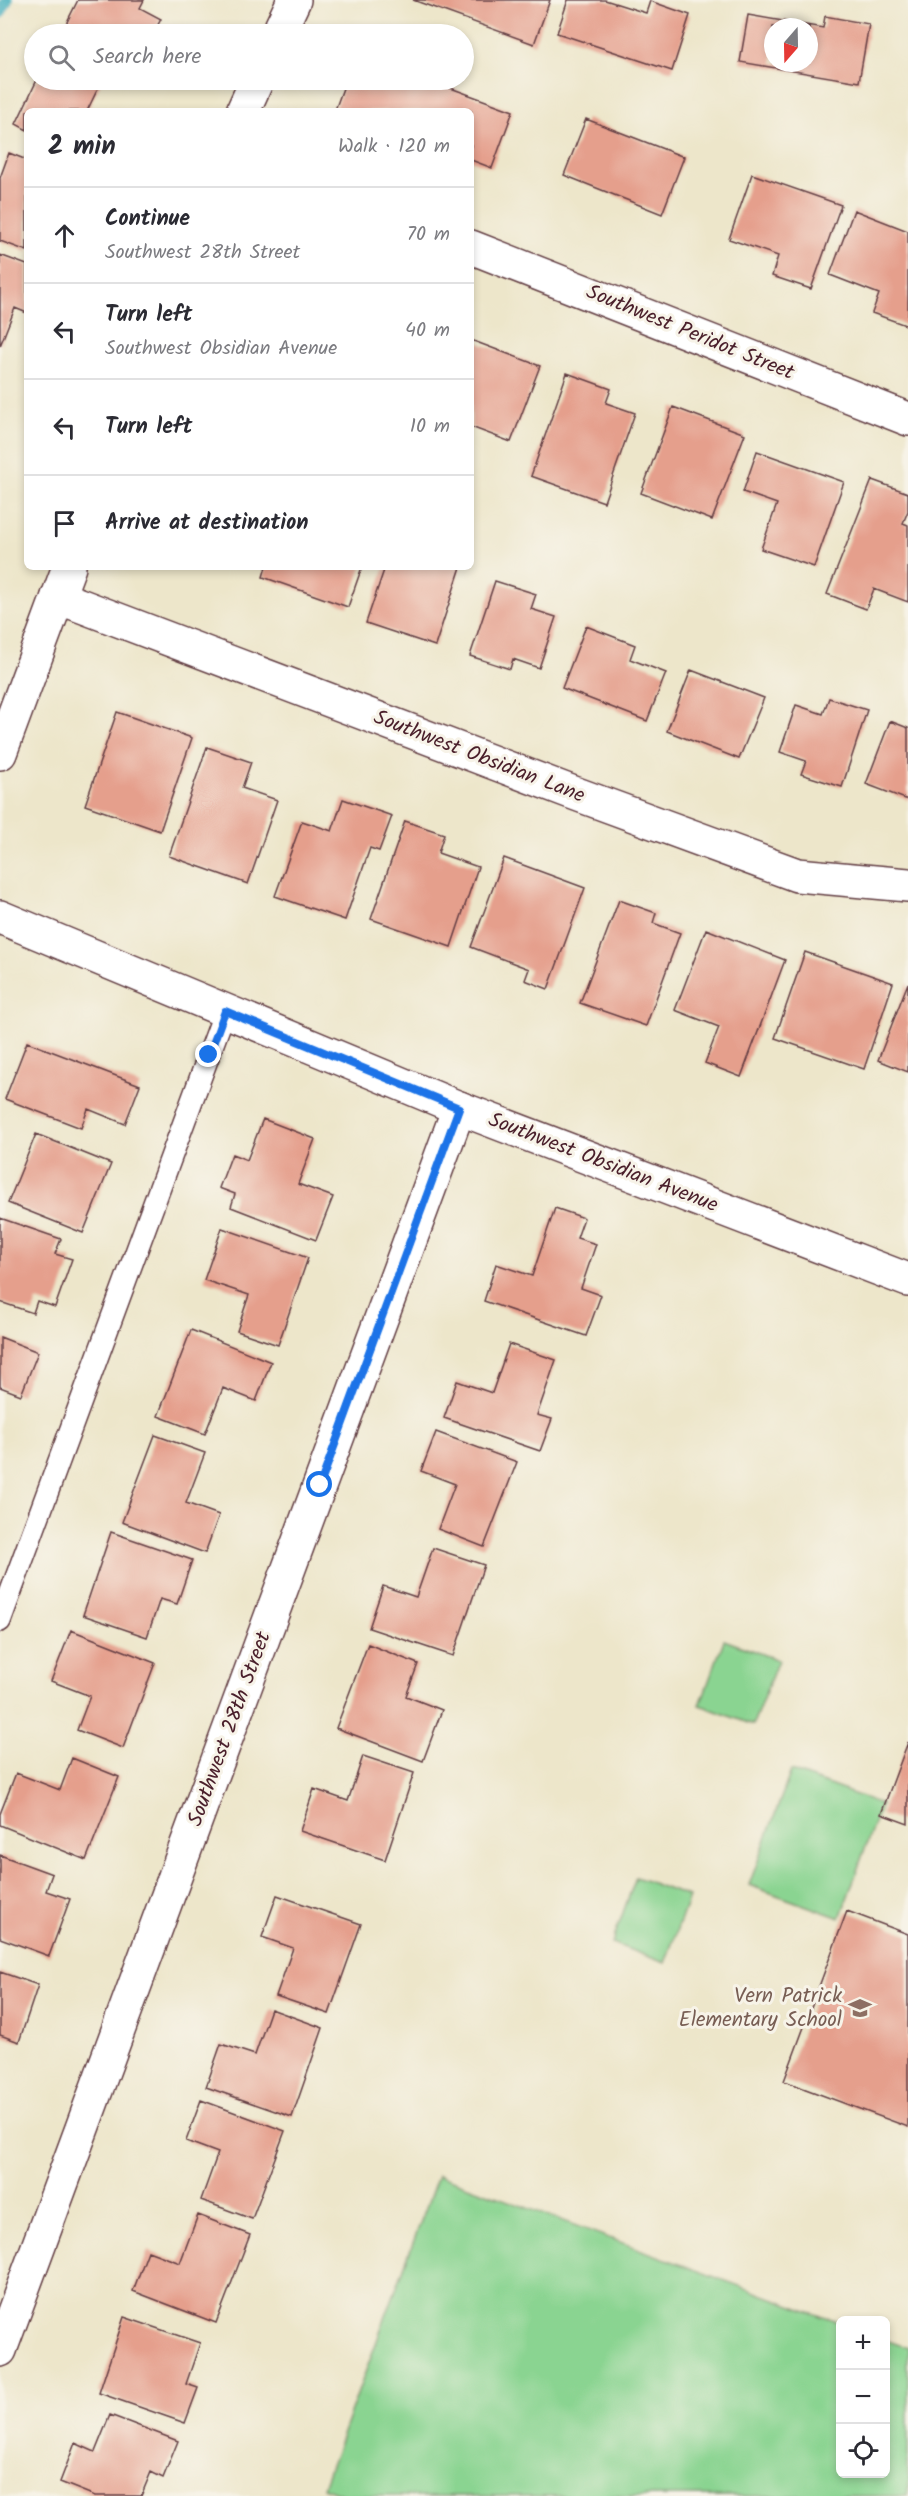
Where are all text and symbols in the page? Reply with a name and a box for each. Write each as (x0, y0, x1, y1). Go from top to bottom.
north arrow (764, 18, 818, 72)
search box (24, 24, 474, 90)
text: Search here (93, 40, 201, 75)
icon: search (45, 41, 78, 74)
text: 2 min (48, 126, 116, 168)
text: Walk · 120 m (338, 131, 450, 163)
text: Continue (105, 202, 190, 237)
icon: ahead (48, 219, 81, 252)
text: 70 m (407, 219, 450, 251)
text: Southwest 28th Street (105, 237, 300, 269)
street label: Southwest Peridot Street (581, 276, 800, 390)
text: Turn left (105, 298, 192, 333)
icon: left (48, 315, 81, 348)
text: 40 m (405, 315, 450, 347)
text: Southwest Obsidian Avenue (105, 333, 337, 365)
text: Turn left (105, 410, 192, 445)
icon: left (48, 411, 81, 444)
text: 10 m (410, 411, 450, 443)
text: Arrive at destination (105, 506, 308, 541)
icon: arrive (48, 507, 81, 540)
street label: Southwest Obsidian Lane (369, 701, 590, 813)
route end (195, 1041, 221, 1067)
street label: Southwest Obsidian Avenue (483, 1104, 723, 1222)
route start (306, 1471, 332, 1497)
street label: Southwest 28th Street (179, 1626, 281, 1831)
place label: Vern Patrick Elementary School (679, 1980, 842, 2037)
school or university icon: Vern Patrick Elementary School (847, 1995, 873, 2021)
map controls (836, 2316, 890, 2478)
button: + (836, 2316, 890, 2370)
button: − (836, 2370, 890, 2424)
button: locate (836, 2424, 890, 2478)

